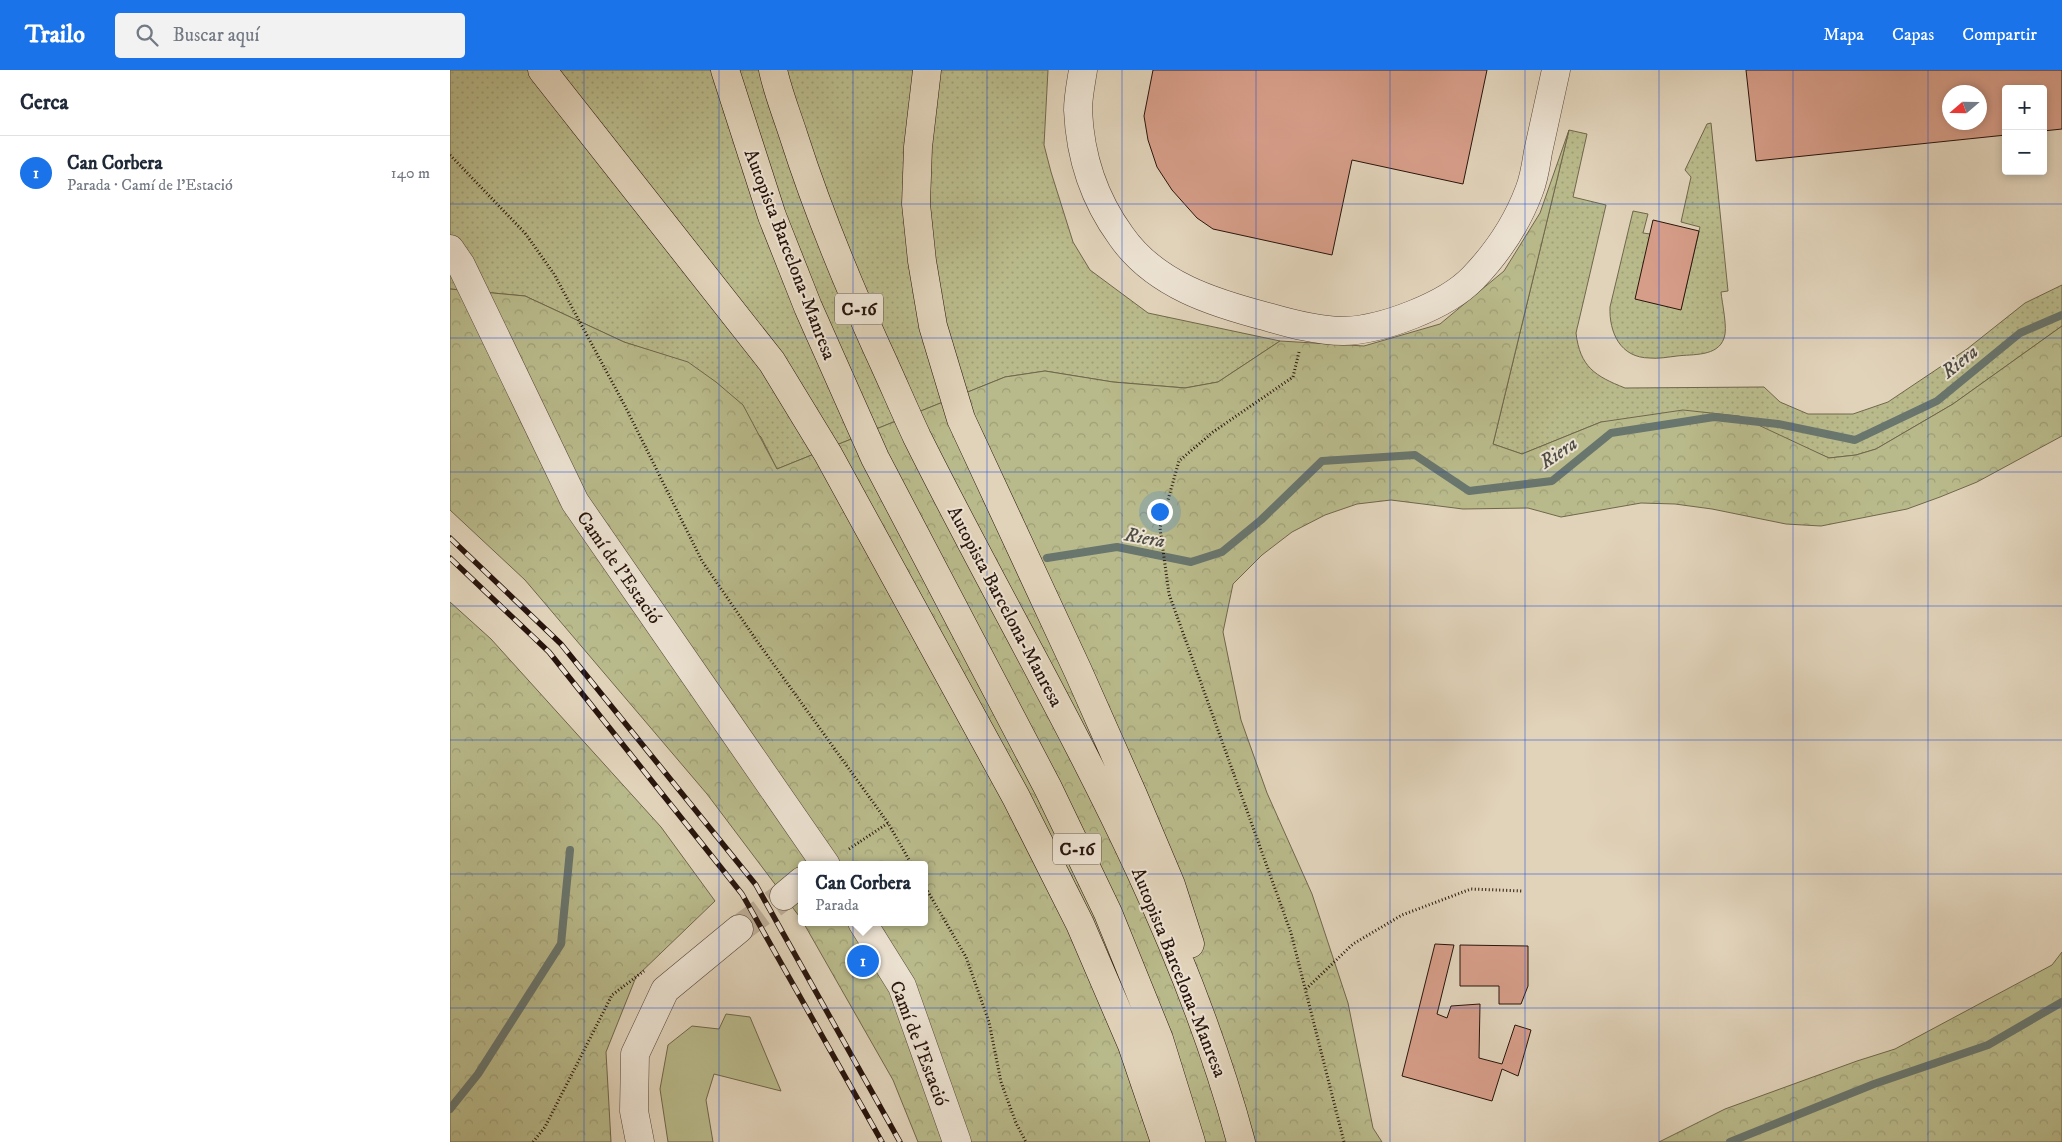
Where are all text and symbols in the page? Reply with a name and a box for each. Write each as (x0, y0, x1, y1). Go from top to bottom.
search box (115, 13, 465, 58)
text: Trailo (25, 20, 85, 50)
icon: search (133, 21, 161, 49)
text: Buscar aquí (173, 24, 259, 47)
text: Mapa (1823, 24, 1864, 46)
text: Capas (1892, 24, 1934, 46)
text: Compartir (1962, 24, 2037, 46)
north arrow (1942, 85, 1987, 130)
map controls (2002, 85, 2047, 175)
button: + (2002, 85, 2047, 130)
text: Cerca (20, 90, 68, 116)
button: − (2002, 130, 2047, 175)
street label: Autopista Barcelona-Manresa (739, 146, 840, 363)
text: Can Corbera (67, 152, 163, 175)
text: 1 (33, 163, 39, 183)
text: 140 m (391, 163, 430, 183)
text: Parada · Camí de l'Estació (67, 175, 233, 195)
road number: C-16 (835, 293, 883, 324)
water label: Riera (1936, 340, 1984, 385)
water label: Riera (1534, 432, 1583, 475)
your location (1147, 499, 1173, 525)
street label: Autopista Barcelona-Manresa (942, 502, 1067, 711)
street label: Camí de l'Estació (571, 507, 666, 629)
water label: Riera (1122, 522, 1167, 554)
road number: C-16 (1053, 834, 1101, 864)
popup (798, 861, 928, 926)
street label: Autopista Barcelona-Manresa (1126, 864, 1231, 1081)
text: Can Corbera (815, 872, 911, 895)
text: Parada (815, 895, 859, 915)
pin: 1 (847, 942, 879, 980)
street label: Camí de l'Estació (884, 978, 953, 1109)

